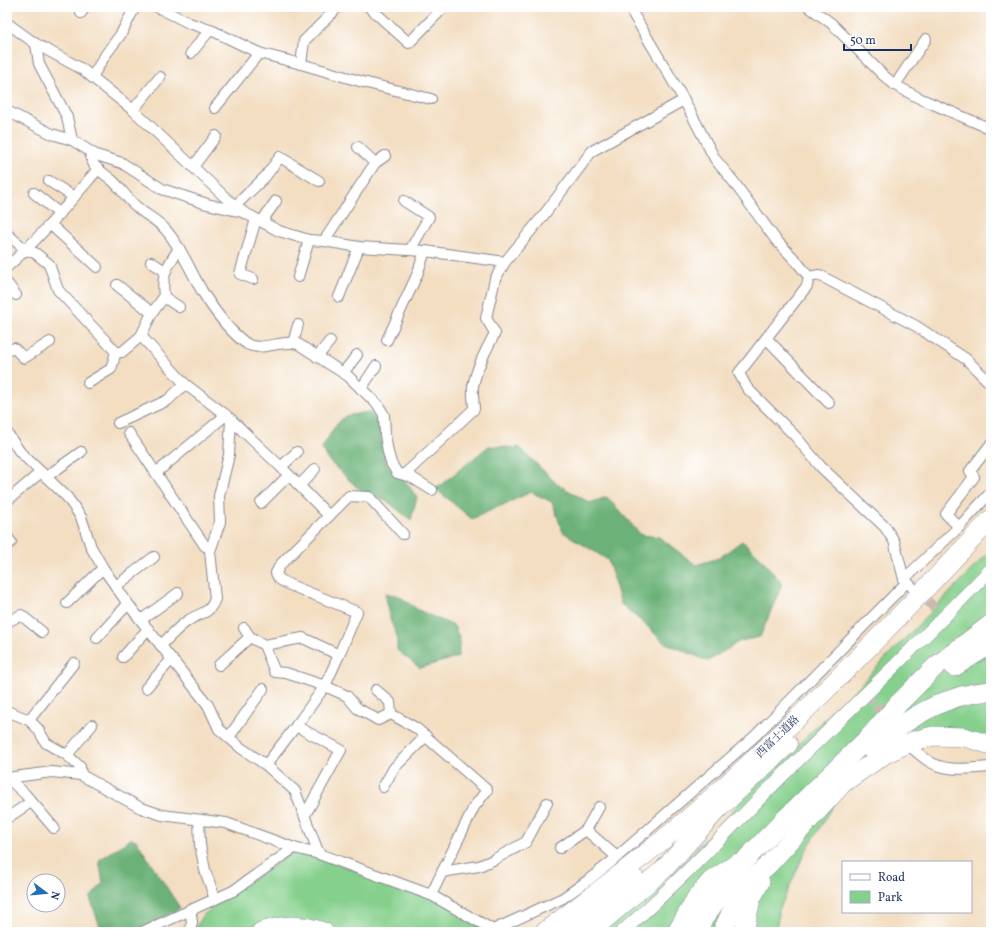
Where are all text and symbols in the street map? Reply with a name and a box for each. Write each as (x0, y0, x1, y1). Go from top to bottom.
scale bar (844, 26, 911, 52)
text: 50 m (850, 33, 876, 49)
street label: 西富士道路 (753, 713, 803, 762)
legend (842, 861, 972, 913)
text: Road (878, 870, 905, 886)
north arrow (26, 873, 66, 913)
text: N (46, 889, 62, 901)
text: Park (878, 890, 903, 906)

